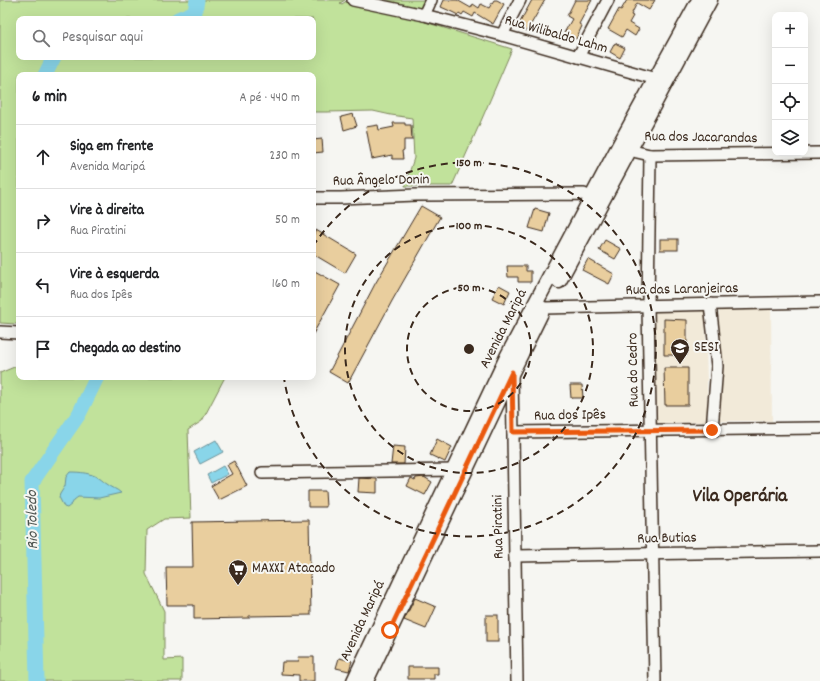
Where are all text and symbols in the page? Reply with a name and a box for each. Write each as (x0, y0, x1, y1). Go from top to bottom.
street label: Rua Wilibaldo Lahm (502, 10, 610, 60)
map controls (772, 12, 808, 156)
button: + (772, 12, 808, 48)
search box (16, 16, 316, 60)
icon: search (30, 27, 52, 49)
text: Pesquisar aqui (62, 27, 143, 49)
button: − (772, 48, 808, 84)
button: locate (772, 84, 808, 120)
text: 6 min (32, 86, 67, 110)
text: A pé · 440 m (240, 89, 300, 108)
button: layers (772, 120, 808, 156)
street label: Rua dos Jacarandas (644, 126, 758, 150)
text: Siga em frente (70, 136, 153, 158)
icon: ahead (32, 146, 54, 168)
text: 230 m (270, 147, 300, 166)
text: 150 m (456, 155, 482, 172)
text: Avenida Maripá (70, 158, 145, 177)
street label: Rua Ângelo Donin (332, 169, 430, 193)
text: Vire à direita (70, 200, 144, 222)
icon: right (32, 210, 54, 232)
text: 50 m (275, 211, 300, 230)
text: 100 m (456, 218, 482, 235)
text: Rua Piratini (70, 222, 126, 241)
text: Vire à esquerda (70, 264, 159, 286)
icon: left (32, 274, 54, 296)
text: 160 m (272, 275, 300, 294)
street label: Rua das Laranjeiras (625, 278, 739, 302)
text: 50 m (457, 280, 481, 297)
street label: Avenida Maripá (475, 285, 534, 373)
text: Rua dos Ipês (70, 286, 132, 305)
street label: Rua do Cedro (622, 332, 646, 408)
school or university icon: SESI (669, 337, 691, 365)
place label: SESI (694, 337, 719, 359)
icon: arrive (32, 338, 54, 360)
text: Chegada ao destino (70, 338, 181, 360)
centre of rings (462, 342, 476, 356)
street label: Rua dos Ipês (534, 404, 606, 428)
route end (703, 421, 721, 439)
district label: Vila Operária (693, 484, 788, 511)
water label: Rio Toledo (21, 489, 45, 550)
street label: Rua Piratini (487, 494, 511, 559)
street label: Rua Butias (637, 527, 697, 551)
supermarket icon: MAXXI Atacado (227, 558, 249, 586)
place label: MAXXI Atacado (252, 558, 336, 580)
street label: Avenida Maripá (335, 577, 392, 665)
route start (381, 621, 399, 639)

